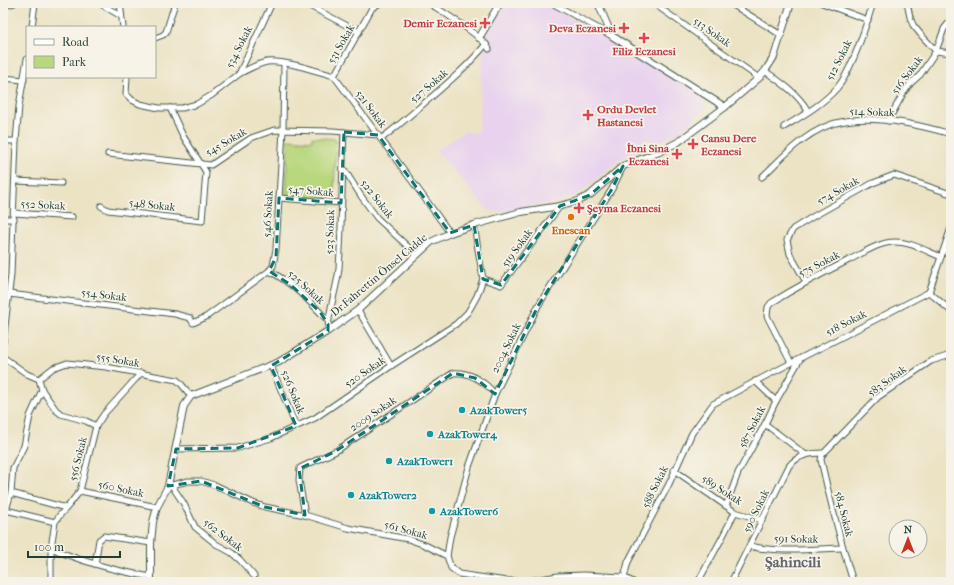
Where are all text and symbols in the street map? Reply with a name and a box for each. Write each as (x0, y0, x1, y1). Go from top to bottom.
street label: 513 Sokak (691, 14, 734, 50)
place label: Demir Eczanesi (402, 17, 478, 30)
marker: Demir Eczanesi (480, 18, 490, 28)
street label: 531 Sokak (325, 22, 358, 66)
place label: Deva Eczanesi (548, 22, 617, 35)
street label: 534 Sokak (223, 23, 255, 70)
marker: Deva Eczanesi (619, 23, 629, 33)
legend (26, 26, 156, 78)
marker: Filiz Eczanesi (639, 33, 649, 43)
text: Road (62, 35, 89, 49)
street label: 512 Sokak (823, 37, 855, 83)
place label: Filiz Eczanesi (611, 45, 676, 58)
street label: 516 Sokak (888, 53, 926, 97)
text: Park (62, 55, 87, 69)
street label: 527 Sokak (408, 66, 451, 106)
street label: 521 Sokak (352, 87, 390, 131)
place label: Ordu Devlet Hastanesi (597, 103, 657, 129)
street label: 514 Sokak (849, 105, 895, 119)
marker: Ordu Devlet Hastanesi (582, 109, 594, 121)
street label: 545 Sokak (203, 125, 249, 159)
place label: Cansu Dere Eczanesi (701, 132, 757, 158)
marker: Cansu Dere Eczanesi (688, 139, 698, 149)
place label: İbni Sina Eczanesi (627, 142, 670, 168)
marker: İbni Sina Eczanesi (672, 149, 682, 159)
street label: 574 Sokak (815, 174, 862, 208)
street label: 522 Sokak (358, 177, 396, 221)
street label: 547 Sokak (287, 183, 335, 200)
street label: 546 Sokak (260, 190, 276, 238)
street label: 548 Sokak (128, 196, 176, 214)
street label: 552 Sokak (20, 197, 66, 213)
place label: Şeyma Eczanesi (587, 202, 662, 215)
marker: Şeyma Eczanesi (574, 203, 584, 213)
street label: 523 Sokak (323, 209, 337, 255)
marker: Enescan (566, 212, 576, 222)
place label: Enescan (552, 224, 591, 237)
street label: 519 Sokak (499, 226, 535, 270)
street label: Dr.Fahrettin Önsel Cadde (328, 231, 430, 319)
street label: 575 Sokak (796, 248, 842, 280)
street label: 525 Sokak (285, 267, 327, 307)
street label: 554 Sokak (80, 286, 128, 304)
street label: 518 Sokak (823, 307, 869, 339)
street label: 2004 Sokak (488, 321, 524, 375)
street label: 555 Sokak (95, 350, 141, 370)
street label: 520 Sokak (342, 353, 388, 390)
street label: 583 Sokak (865, 362, 909, 399)
street label: 526 Sokak (278, 368, 308, 416)
street label: 2009 Sokak (347, 393, 399, 434)
street label: 587 Sokak (736, 403, 768, 450)
place label: AzakTower5 (469, 404, 527, 417)
marker: AzakTower5 (457, 405, 467, 415)
place label: AzakTower4 (437, 428, 497, 441)
marker: AzakTower4 (425, 429, 435, 439)
street label: 556 Sokak (66, 435, 90, 483)
place label: AzakTower1 (396, 455, 453, 468)
marker: AzakTower1 (384, 456, 394, 466)
street label: 588 Sokak (639, 463, 671, 510)
street label: 589 Sokak (699, 472, 745, 508)
street label: 560 Sokak (97, 478, 146, 500)
street label: 590 Sokak (740, 487, 772, 535)
place label: AzakTower2 (358, 489, 417, 502)
marker: AzakTower2 (346, 490, 356, 500)
street label: 584 Sokak (832, 490, 856, 539)
place label: AzakTower6 (439, 505, 499, 518)
marker: AzakTower6 (427, 506, 437, 516)
street label: 562 Sokak (201, 516, 246, 554)
street label: 561 Sokak (383, 518, 429, 542)
north arrow (888, 519, 928, 559)
text: N (904, 523, 913, 536)
street label: 591 Sokak (774, 532, 819, 546)
scale bar (28, 533, 120, 559)
text: 100 m (34, 540, 64, 554)
district label: Şahincili (765, 553, 821, 571)

